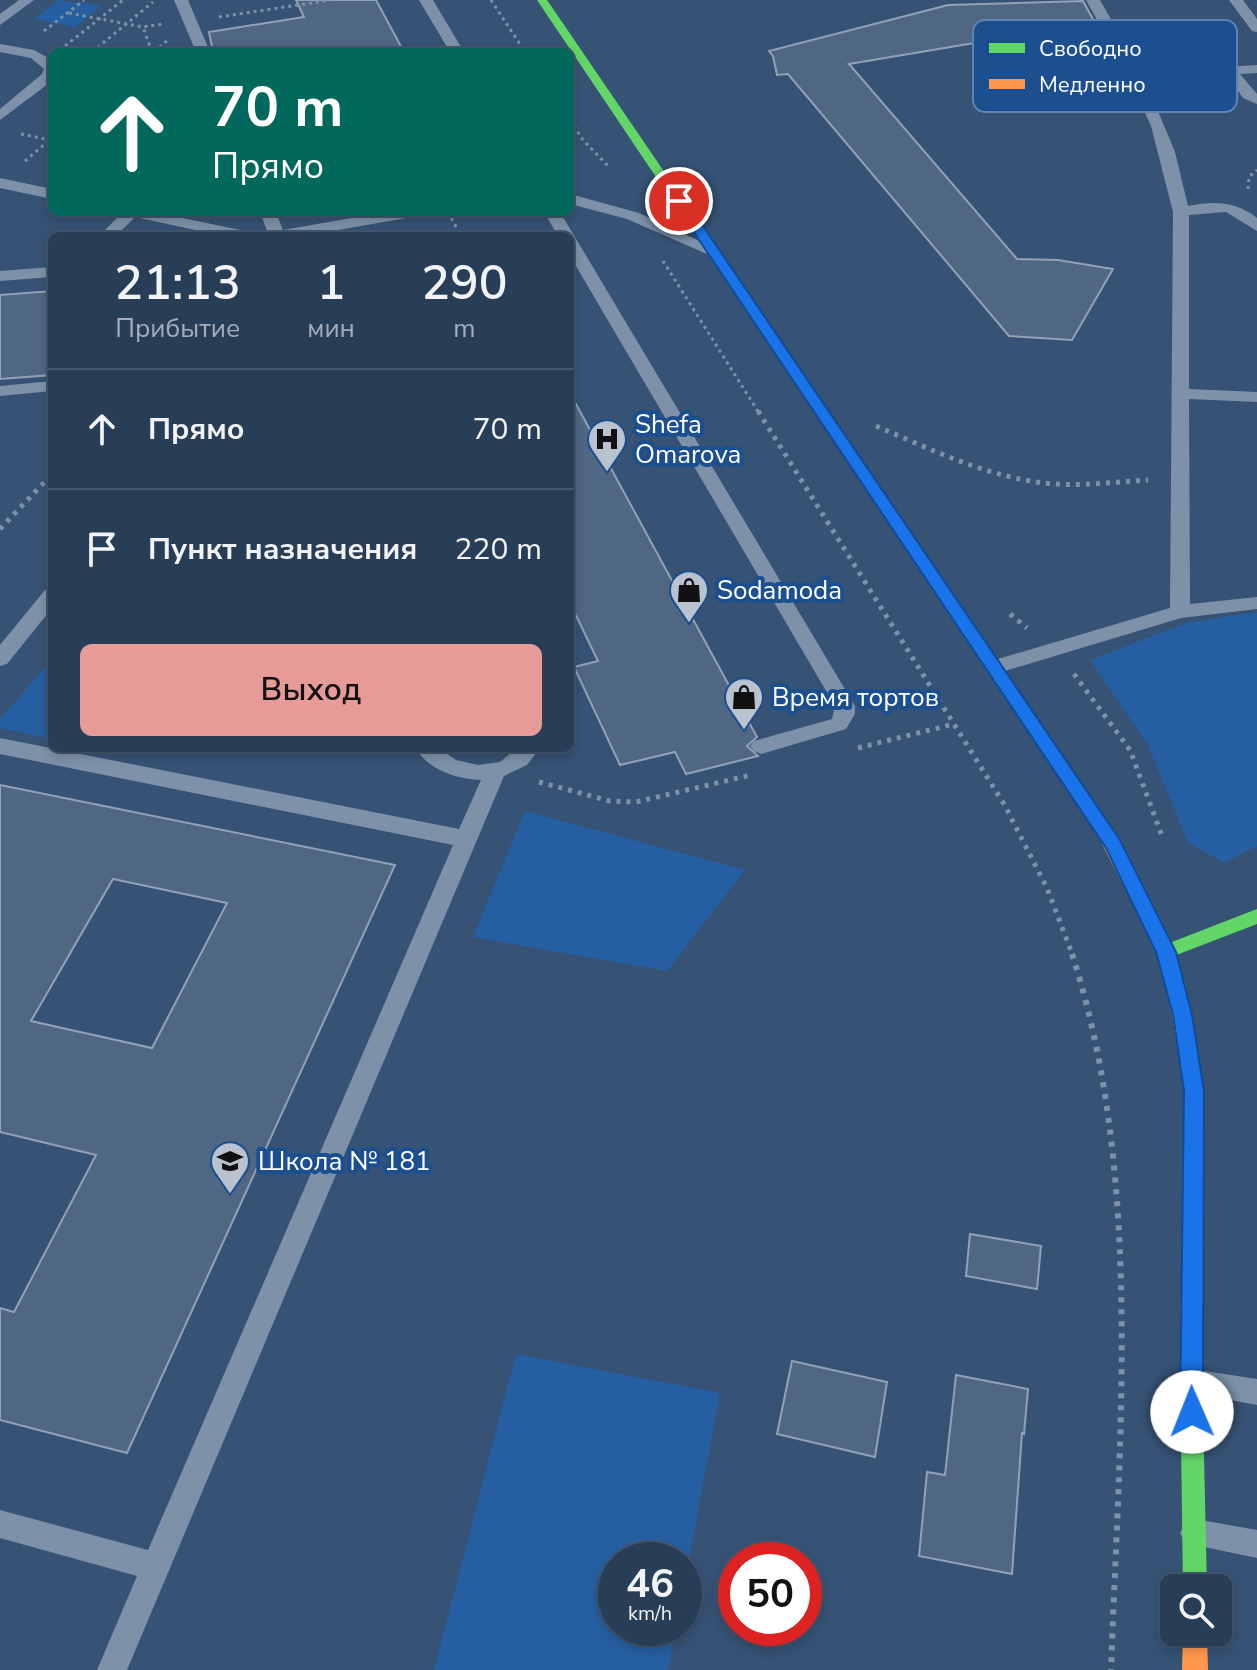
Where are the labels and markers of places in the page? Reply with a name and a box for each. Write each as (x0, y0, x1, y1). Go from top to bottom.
pin (645, 167, 713, 235)
place label: Shefa Omarova (635, 407, 741, 472)
hospital icon: Shefa Omarova (586, 418, 628, 473)
shop icon: Sodamoda (668, 569, 710, 624)
place label: Sodamoda (717, 573, 842, 608)
shop icon: Время тортов (723, 676, 765, 731)
place label: Время тортов (772, 680, 939, 715)
school or university icon: Школа № 181 (209, 1140, 251, 1195)
place label: Школа № 181 (258, 1144, 431, 1179)

